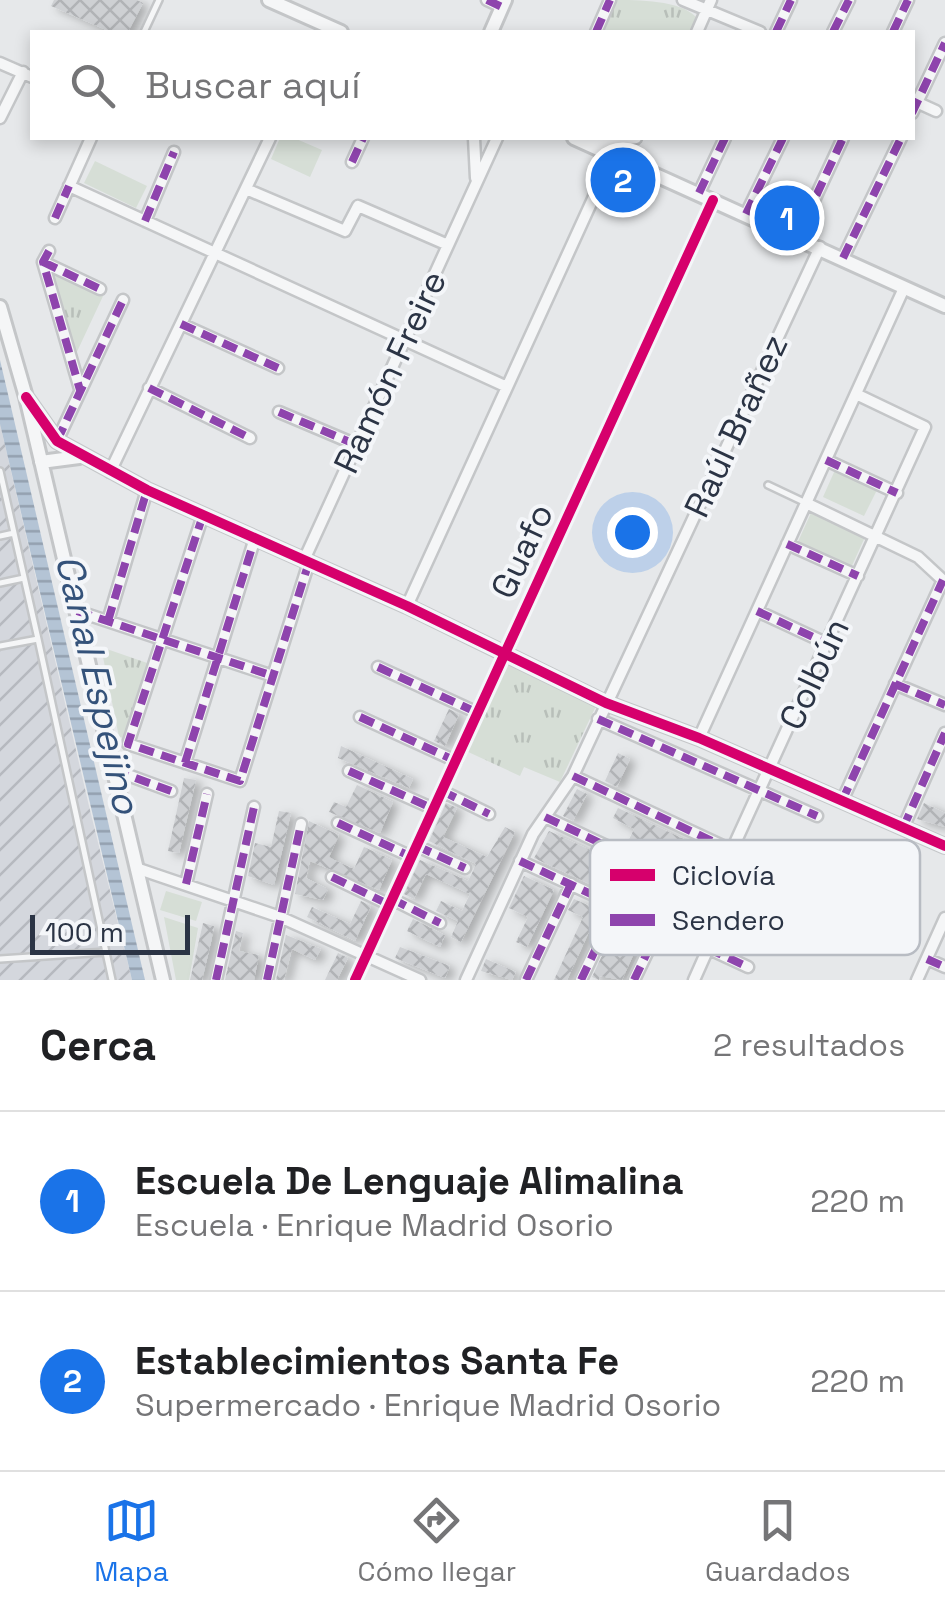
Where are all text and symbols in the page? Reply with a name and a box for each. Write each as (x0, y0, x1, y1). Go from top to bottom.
search box (30, 30, 915, 140)
icon: search (65, 58, 120, 113)
text: Buscar aquí (145, 61, 360, 109)
pin: 2 (590, 142, 656, 218)
pin: 1 (754, 180, 820, 256)
street label: Ramón Freire (324, 264, 456, 480)
street label: Raúl Brañez (675, 328, 797, 524)
street label: Guafo (481, 496, 563, 606)
your location (607, 507, 658, 558)
water label: Canal Espejino (45, 550, 151, 820)
street label: Colbún (769, 611, 859, 737)
legend (590, 840, 920, 955)
text: Ciclovía (672, 857, 775, 893)
text: Sendero (672, 902, 785, 938)
scale bar (30, 910, 190, 954)
text: 100 m (45, 914, 124, 950)
text: Cerca (40, 1019, 156, 1072)
text: 2 resultados (713, 1025, 905, 1065)
text: Escuela De Lenguaje Alimalina (135, 1157, 683, 1205)
text: 1 (65, 1181, 80, 1221)
text: 220 m (810, 1181, 905, 1221)
text: Escuela · Enrique Madrid Osorio (135, 1205, 614, 1245)
text: Establecimientos Santa Fe (135, 1337, 619, 1385)
text: 2 (63, 1361, 82, 1401)
text: 220 m (810, 1361, 905, 1401)
text: Supermercado · Enrique Madrid Osorio (135, 1385, 721, 1425)
tab: Mapa (94, 1493, 169, 1589)
tab: Cómo llegar (358, 1493, 516, 1589)
tab: Guardados (705, 1493, 851, 1589)

